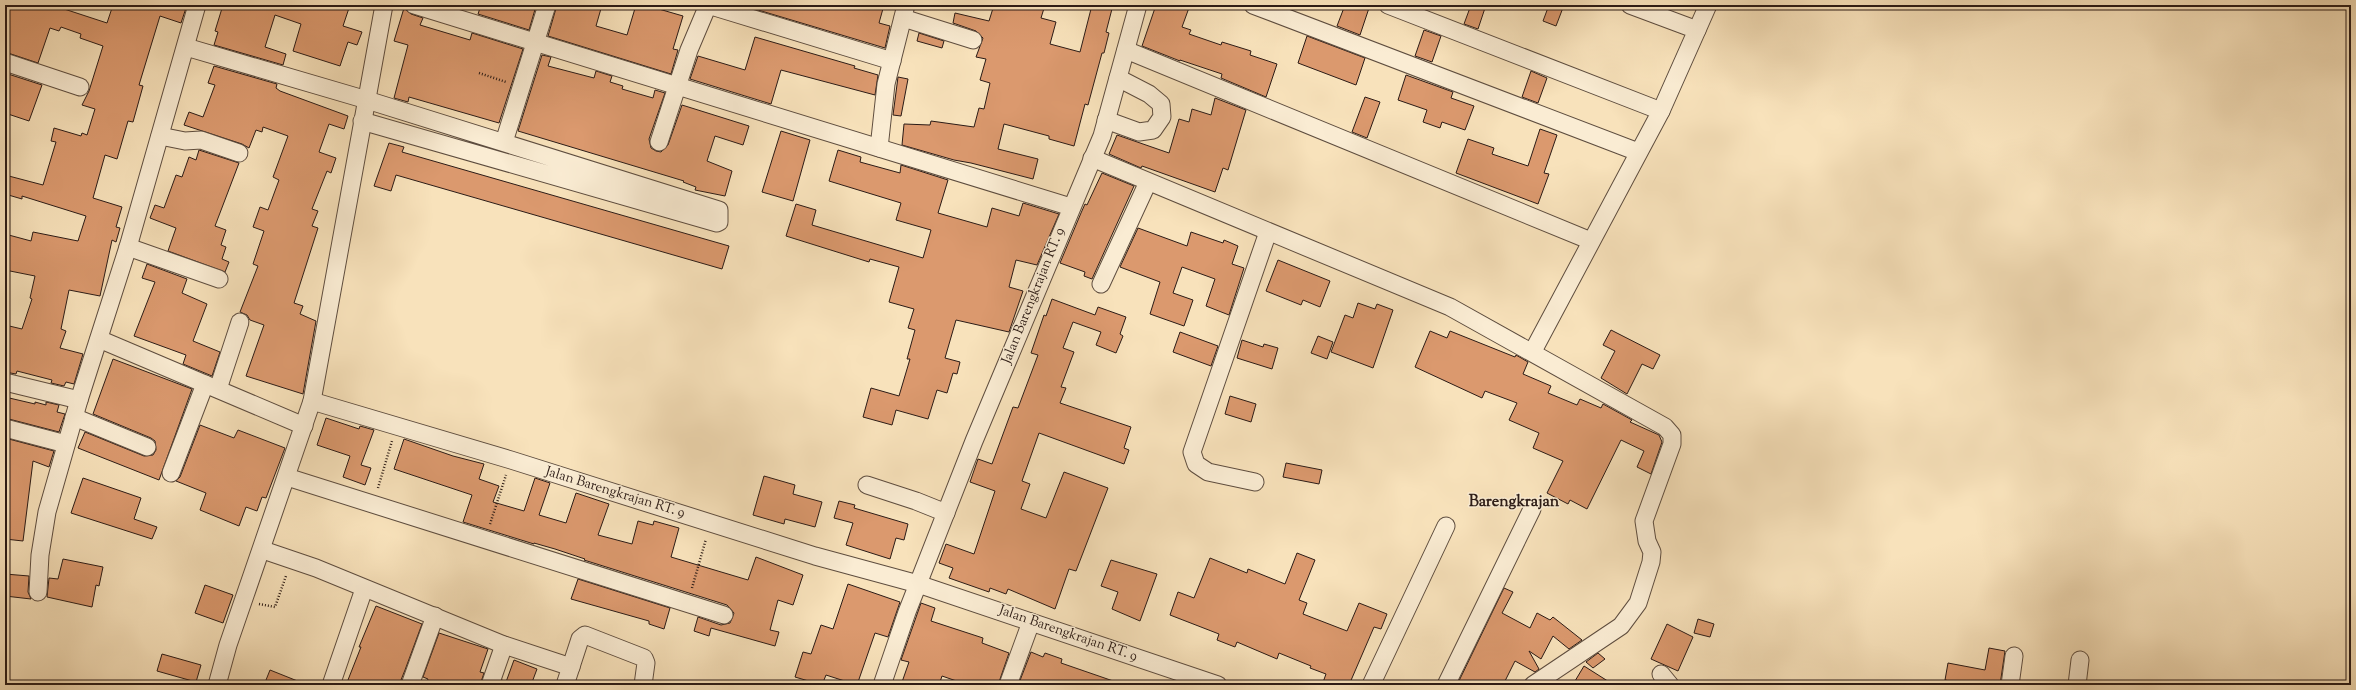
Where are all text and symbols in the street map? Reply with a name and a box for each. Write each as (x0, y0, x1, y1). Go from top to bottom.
street label: Jalan Barengkrajan RT. 9 (997, 225, 1071, 368)
street label: Jalan Barengkrajan RT. 9 (542, 462, 688, 524)
district label: Barengkrajan (1469, 491, 1560, 514)
street label: Jalan Barengkrajan RT. 9 (995, 601, 1140, 667)

